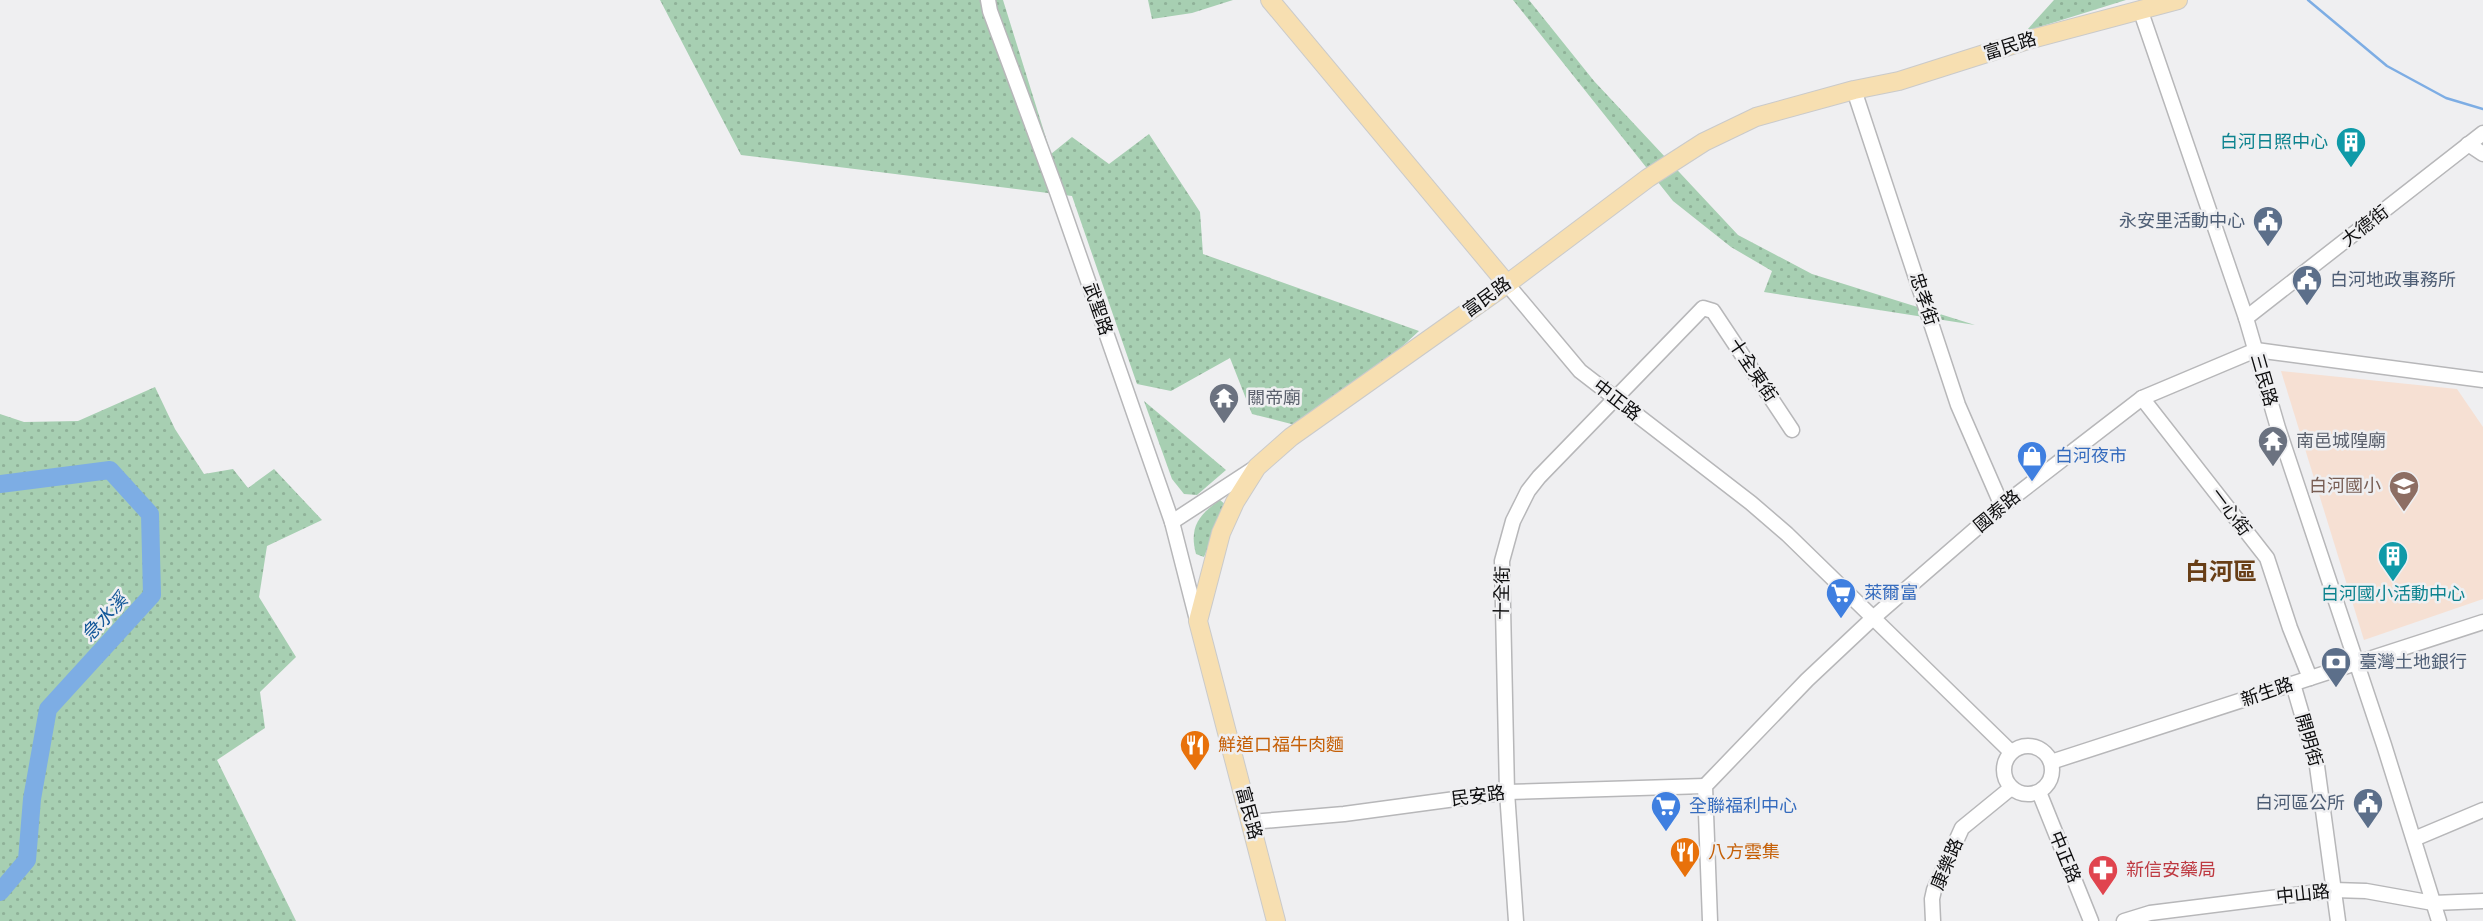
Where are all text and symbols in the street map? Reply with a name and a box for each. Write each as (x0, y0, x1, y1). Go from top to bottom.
street label: 富民路 (1981, 28, 2039, 63)
building icon: 白河日照中心 (2334, 125, 2368, 169)
place label: 白河日照中心 (2220, 131, 2328, 152)
street label: 大德街 (2337, 201, 2392, 251)
public building icon: 永安里活動中心 (2251, 204, 2285, 248)
place label: 永安里活動中心 (2119, 210, 2245, 231)
public building icon: 白河地政事務所 (2290, 263, 2324, 307)
place label: 白河地政事務所 (2330, 269, 2456, 290)
street label: 忠孝街 (1906, 270, 1943, 328)
street label: 富民路 (1459, 272, 1515, 321)
street label: 武聖路 (1080, 280, 1117, 338)
street label: 十全東街 (1725, 334, 1782, 405)
street label: 三民路 (2247, 351, 2282, 409)
street label: 中正路 (1590, 375, 1645, 425)
temple icon: 關帝廟 (1207, 381, 1241, 425)
place label: 關帝廟 (1247, 387, 1301, 408)
temple icon: 南邑城隍廟 (2256, 424, 2290, 468)
place label: 南邑城隍廟 (2296, 430, 2386, 451)
shop icon: 白河夜市 (2015, 439, 2049, 483)
place label: 白河夜市 (2055, 445, 2127, 466)
school or university icon: 白河國小 (2387, 469, 2421, 513)
place label: 白河國小 (2309, 475, 2381, 496)
street label: 一心街 (2207, 484, 2256, 540)
street label: 國泰路 (1969, 485, 2024, 536)
building icon: 白河國小活動中心 (2376, 539, 2410, 583)
district label: 白河區 (2185, 557, 2257, 585)
street label: 十全街 (1491, 566, 1512, 620)
supermarket icon: 萊爾富 (1824, 576, 1858, 620)
place label: 萊爾富 (1864, 582, 1918, 603)
place label: 白河國小活動中心 (2321, 583, 2465, 604)
water label: 急水溪 (77, 586, 134, 645)
bank icon: 臺灣土地銀行 (2319, 645, 2353, 689)
place label: 臺灣土地銀行 (2359, 651, 2467, 672)
street label: 新生路 (2238, 673, 2296, 710)
street label: 開明街 (2292, 711, 2327, 769)
restaurant icon: 鮮道口福牛肉麵 (1178, 728, 1212, 772)
place label: 鮮道口福牛肉麵 (1218, 734, 1344, 755)
street label: 民安路 (1450, 782, 1506, 809)
street label: 富民路 (1232, 784, 1267, 842)
public building icon: 白河區公所 (2351, 786, 2385, 830)
supermarket icon: 全聯福利中心 (1649, 789, 1683, 833)
place label: 白河區公所 (2255, 792, 2345, 813)
place label: 全聯福利中心 (1689, 795, 1797, 816)
street label: 中正路 (2046, 828, 2085, 886)
restaurant icon: 八方雲集 (1668, 835, 1702, 879)
street label: 康樂路 (1926, 835, 1967, 893)
place label: 八方雲集 (1708, 841, 1780, 862)
pharmacy icon: 新信安藥局 (2086, 853, 2120, 897)
place label: 新信安藥局 (2126, 859, 2216, 880)
street label: 中山路 (2275, 880, 2331, 907)

